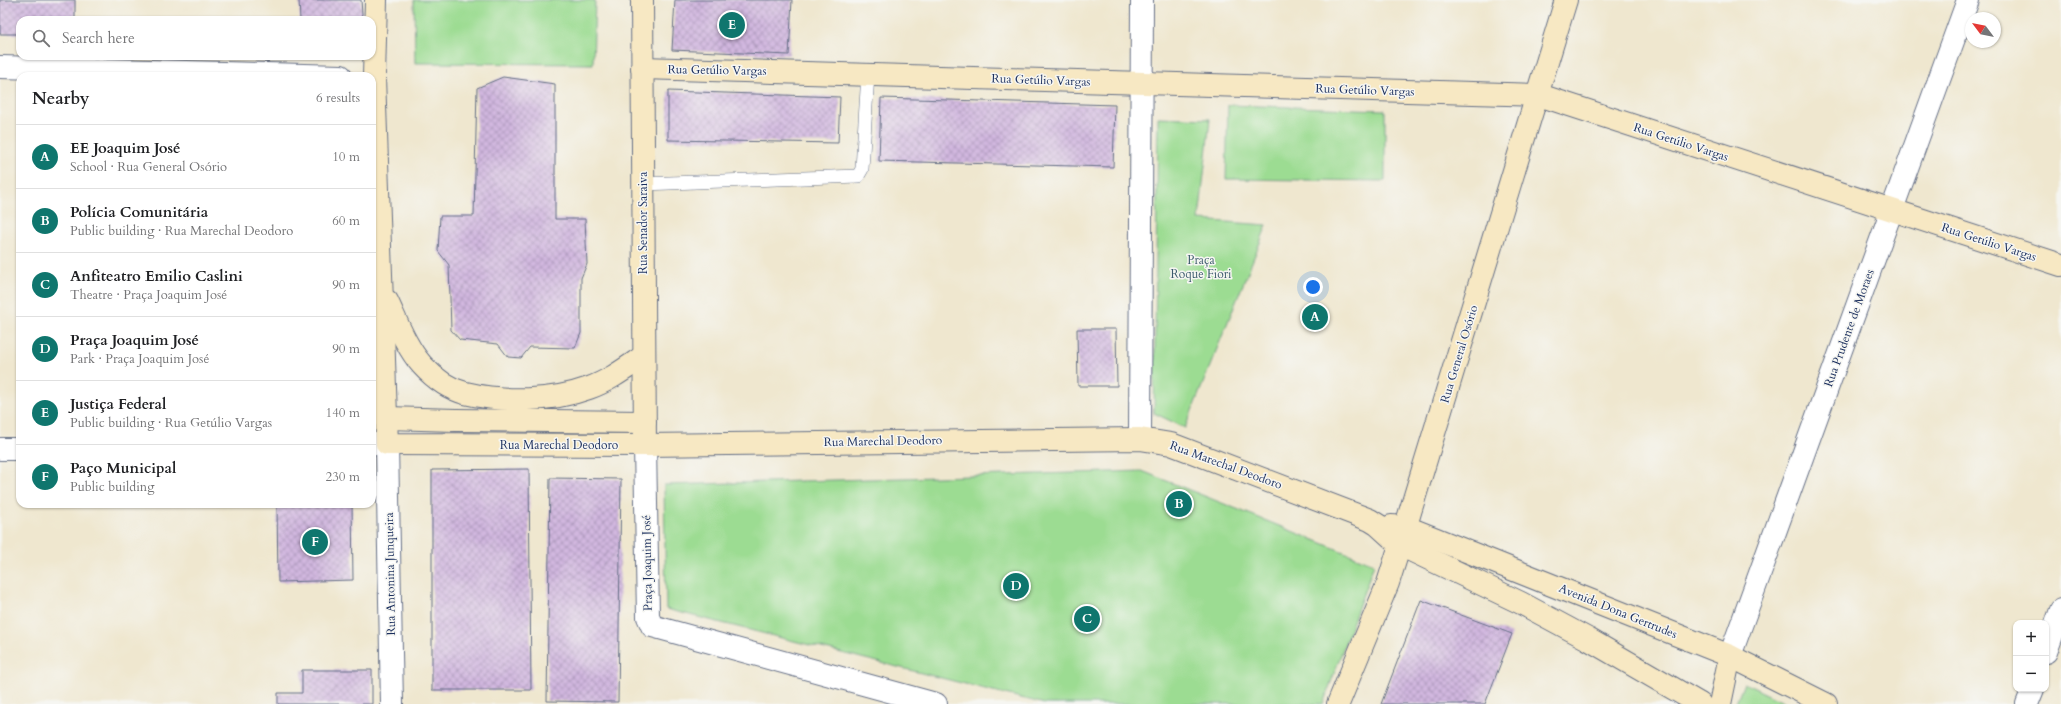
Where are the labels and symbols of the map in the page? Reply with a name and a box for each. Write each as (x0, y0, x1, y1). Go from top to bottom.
pin: E (719, 10, 745, 40)
north arrow (1965, 12, 2001, 48)
street label: Rua Getúlio Vargas (667, 61, 767, 79)
street label: Rua Getúlio Vargas (991, 70, 1091, 90)
street label: Rua Getúlio Vargas (1315, 80, 1415, 100)
street label: Rua Getúlio Vargas (1631, 119, 1731, 165)
street label: Rua Senador Saraiva (635, 171, 651, 274)
street label: Rua Getúlio Vargas (1939, 219, 2039, 265)
park label: Praça Roque Fiori (1171, 252, 1232, 282)
street label: Rua Prudente de Moraes (1820, 267, 1878, 389)
your location (1303, 277, 1323, 297)
pin: A (1302, 302, 1328, 332)
street label: Rua General Osório (1437, 303, 1482, 405)
street label: Rua Marechal Deodoro (824, 432, 943, 450)
street label: Rua Marechal Deodoro (500, 437, 619, 453)
street label: Rua Marechal Deodoro (1168, 437, 1285, 493)
pin: B (1166, 489, 1192, 519)
street label: Rua Antonina Junqueira (381, 511, 399, 636)
street label: Praça Joaquim José (638, 515, 656, 611)
pin: F (302, 527, 328, 557)
pin: D (1003, 571, 1029, 601)
street label: Avenida Dona Gertrudes (1556, 580, 1680, 642)
pin: C (1074, 604, 1100, 634)

